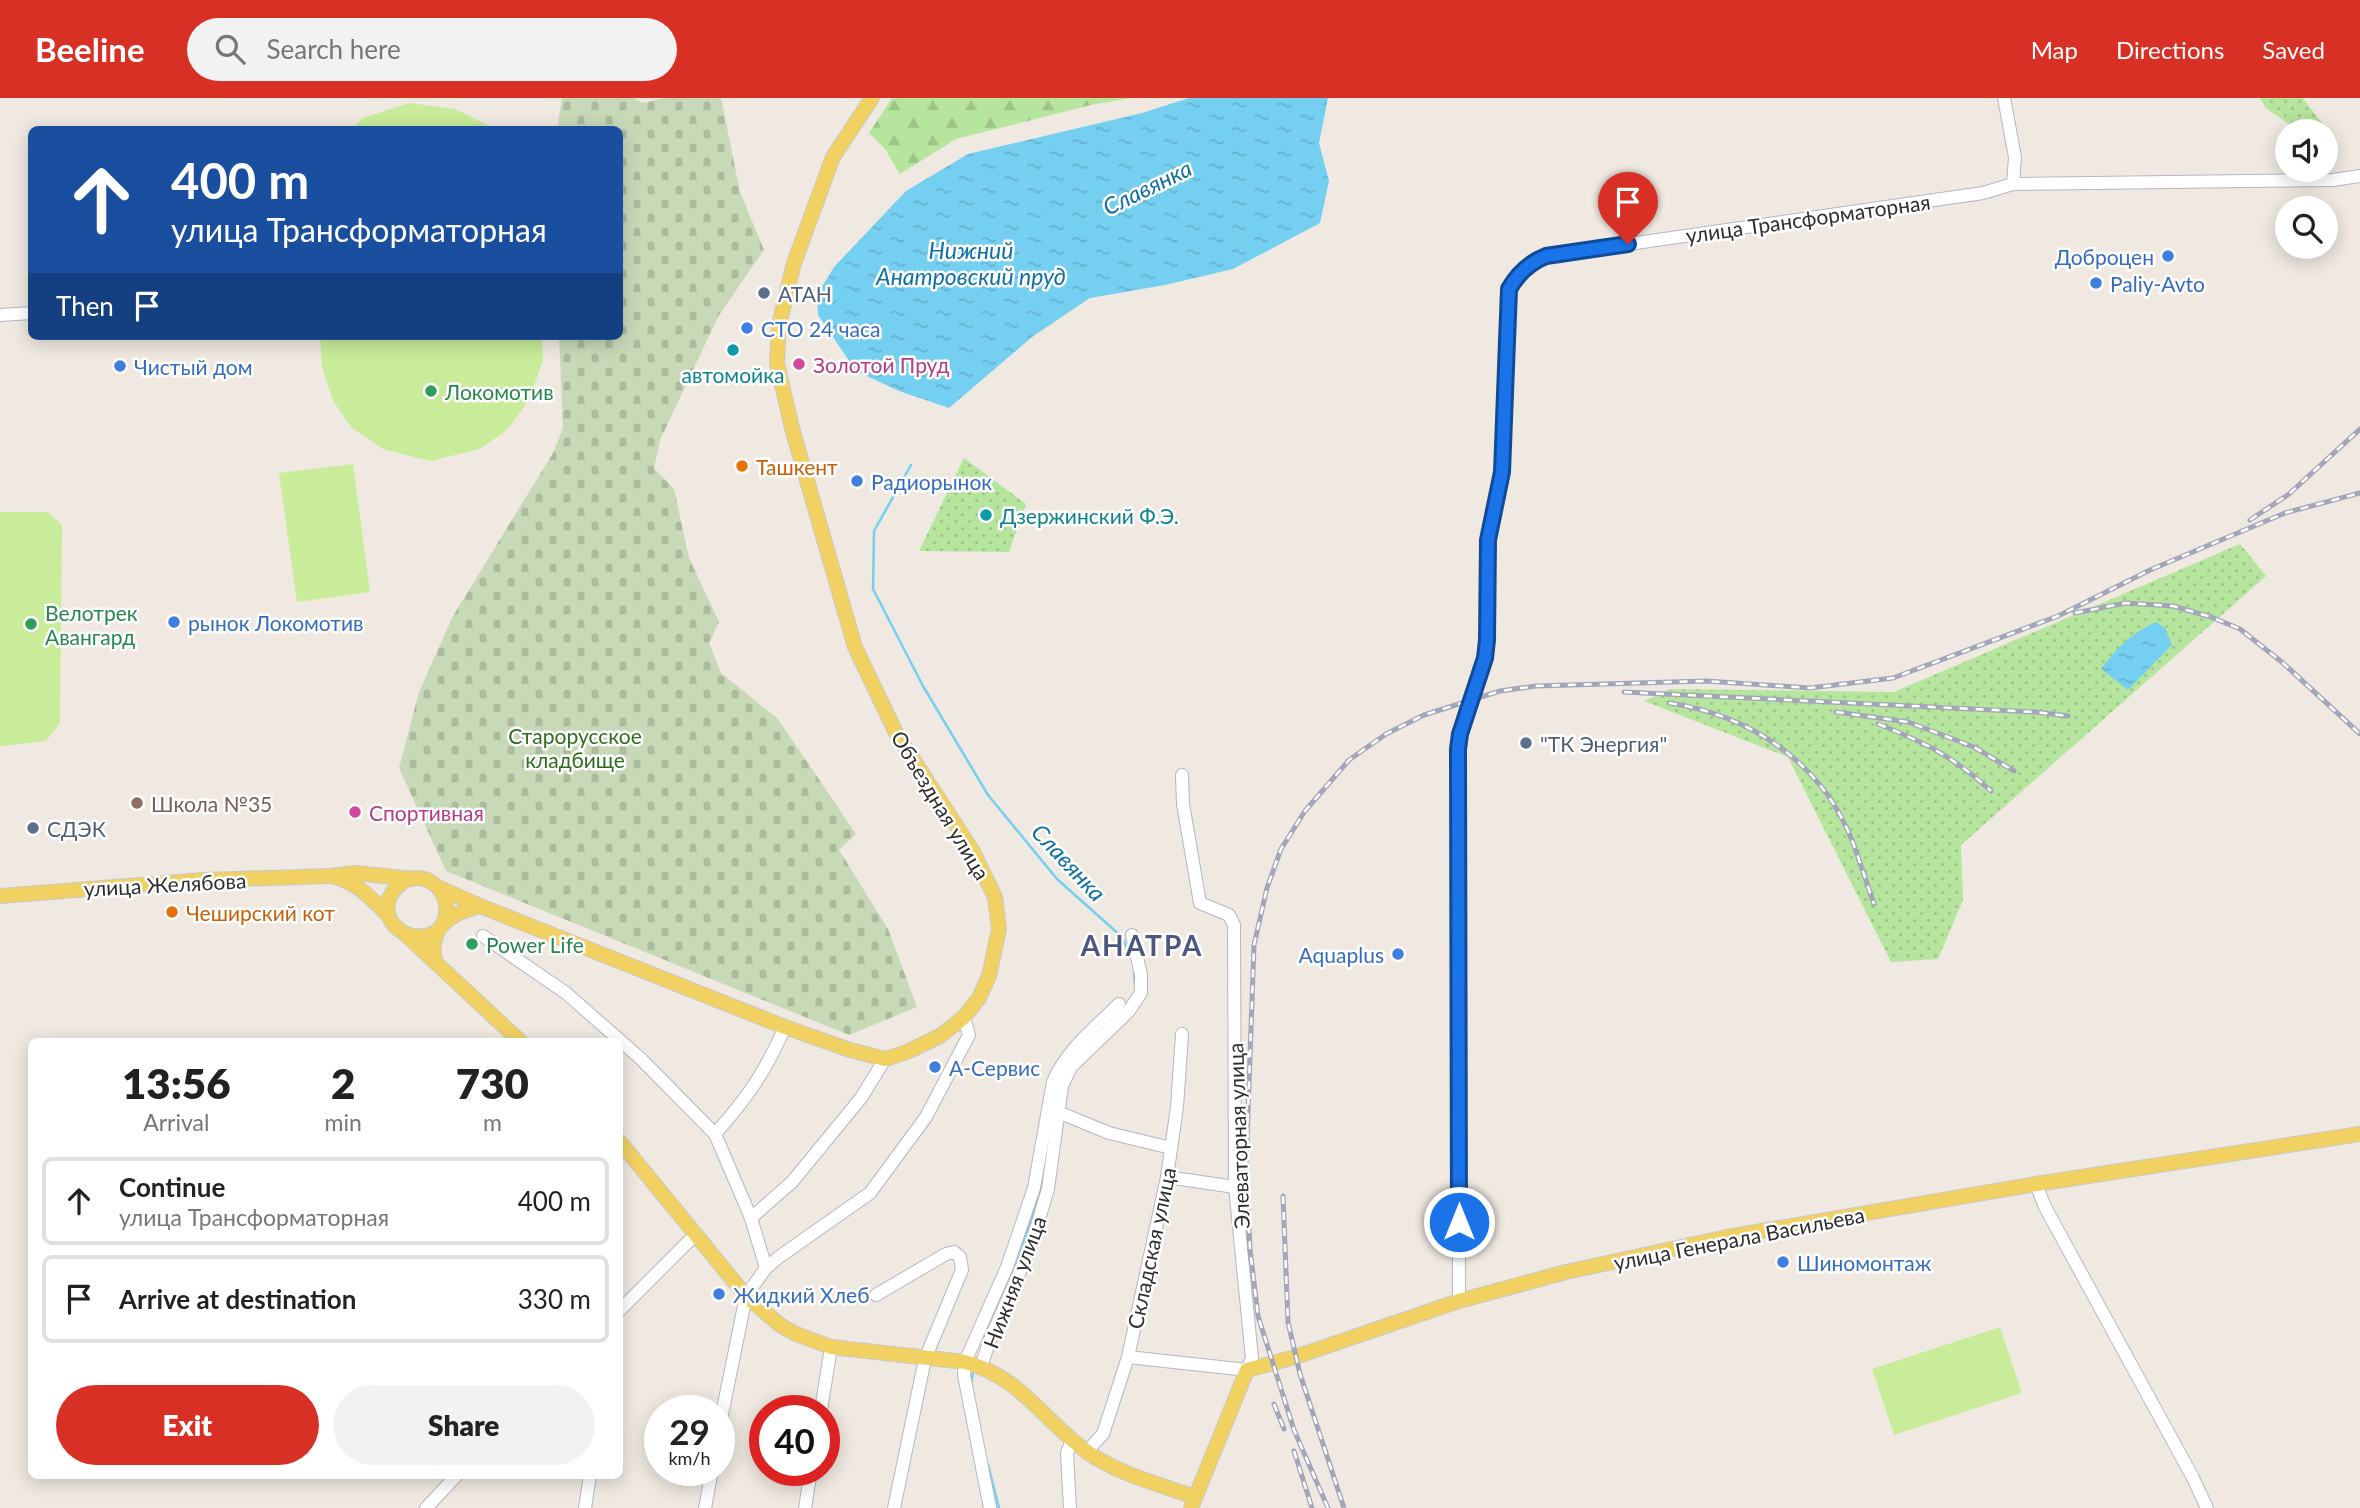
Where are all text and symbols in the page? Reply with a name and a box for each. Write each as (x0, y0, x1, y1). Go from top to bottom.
search box (187, 18, 677, 81)
text: Beeline (35, 29, 145, 69)
icon: search (211, 30, 249, 68)
text: Search here (267, 33, 401, 65)
text: Map (2031, 35, 2078, 64)
text: Directions (2116, 35, 2224, 64)
text: Saved (2262, 35, 2325, 64)
map controls (2275, 119, 2338, 259)
button: sound (2275, 119, 2338, 182)
text: 400 m (171, 151, 309, 209)
water label: Славянка (1098, 153, 1196, 221)
icon: ahead (56, 154, 147, 245)
pin (1598, 172, 1658, 244)
icon: arrive (1609, 183, 1647, 221)
street label: улица Трансформаторная (1684, 188, 1932, 248)
button: search (2275, 196, 2338, 259)
text: улица Трансформаторная (171, 210, 547, 249)
water label: Нижний Анатровский пруд (875, 236, 1066, 290)
place label: Доброцен (2055, 244, 2154, 269)
marker: Доброцен (2160, 248, 2176, 264)
place label: Paliy-Avto (2110, 271, 2205, 296)
marker: Paliy-Avto (2088, 275, 2104, 291)
place label: АТАН (778, 281, 832, 306)
marker: АТАН (756, 285, 772, 301)
icon: arrive (128, 287, 166, 325)
text: Then (56, 290, 114, 322)
place label: СТО 24 часа (761, 316, 880, 341)
marker: СТО 24 часа (739, 320, 755, 336)
marker: автомойка (725, 342, 741, 358)
place label: Золотой Пруд (813, 352, 949, 377)
place label: Чистый дом (134, 354, 253, 379)
marker: Золотой Пруд (791, 356, 807, 372)
marker: Чистый дом (112, 358, 128, 374)
place label: автомойка (682, 362, 784, 387)
place label: Локомотив (444, 379, 554, 404)
marker: Локомотив (423, 383, 439, 399)
place label: Ташкент (756, 454, 838, 479)
marker: Ташкент (734, 458, 750, 474)
place label: Радиорынок (871, 469, 992, 494)
marker: Радиорынок (849, 473, 865, 489)
place label: Дзержинский Ф.Э. (1000, 503, 1179, 528)
marker: Дзержинский Ф.Э. (978, 507, 994, 523)
place label: Велотрек Авангард (45, 600, 138, 649)
place label: рынок Локомотив (188, 610, 363, 635)
marker: рынок Локомотив (166, 614, 182, 630)
marker: Велотрек Авангард (23, 616, 39, 632)
park label: Старорусское кладбище (508, 723, 642, 772)
street label: Объездная улица (887, 726, 995, 884)
place label: "ТК Энергия" (1540, 731, 1667, 756)
marker: "ТК Энергия" (1518, 735, 1534, 751)
place label: Школа №35 (151, 791, 272, 816)
marker: Школа №35 (129, 795, 145, 811)
place label: Спортивная (369, 800, 484, 825)
marker: Спортивная (347, 804, 363, 820)
place label: СДЭК (47, 816, 106, 841)
water label: Славянка (1026, 818, 1112, 906)
marker: СДЭК (25, 820, 41, 836)
street label: улица Желябова (83, 867, 247, 901)
place label: Чеширский кот (186, 900, 335, 925)
marker: Чеширский кот (164, 904, 180, 920)
district label: АНАТРА (1080, 928, 1203, 962)
place label: Power Life (486, 932, 584, 957)
marker: Power Life (464, 936, 480, 952)
place label: Aquaplus (1299, 942, 1384, 967)
marker: Aquaplus (1390, 946, 1406, 962)
street label: Элеваторная улица (1222, 1042, 1254, 1230)
place label: А-Сервис (949, 1055, 1040, 1080)
text: 13:56 (122, 1058, 231, 1108)
text: 2 (331, 1058, 355, 1108)
text: 730 (456, 1058, 529, 1108)
marker: А-Сервис (927, 1059, 943, 1075)
text: Arrival (143, 1108, 209, 1136)
text: min (325, 1108, 362, 1136)
text: m (483, 1108, 502, 1136)
street label: Складская улица (1122, 1165, 1180, 1331)
text: Continue (119, 1171, 225, 1203)
icon: ahead (60, 1182, 98, 1220)
text: 400 m (518, 1185, 591, 1217)
position arrow (1422, 1185, 1496, 1259)
street label: улица Генерала Васильева (1611, 1201, 1867, 1275)
text: улица Трансформаторная (119, 1203, 389, 1231)
street label: Нижняя улица (977, 1212, 1051, 1352)
place label: Шиномонтаж (1797, 1250, 1932, 1275)
marker: Шиномонтаж (1775, 1254, 1791, 1270)
icon: arrive (60, 1280, 98, 1318)
place label: Жидкий Хлеб (733, 1282, 869, 1307)
text: Arrive at destination (119, 1283, 356, 1315)
text: 330 m (518, 1283, 591, 1315)
marker: Жидкий Хлеб (711, 1286, 727, 1302)
button: Exit (56, 1385, 319, 1465)
button: Share (333, 1385, 595, 1465)
speed limit sign: 40 (749, 1395, 840, 1486)
text: 29 (669, 1410, 710, 1452)
text: km/h (668, 1447, 711, 1469)

